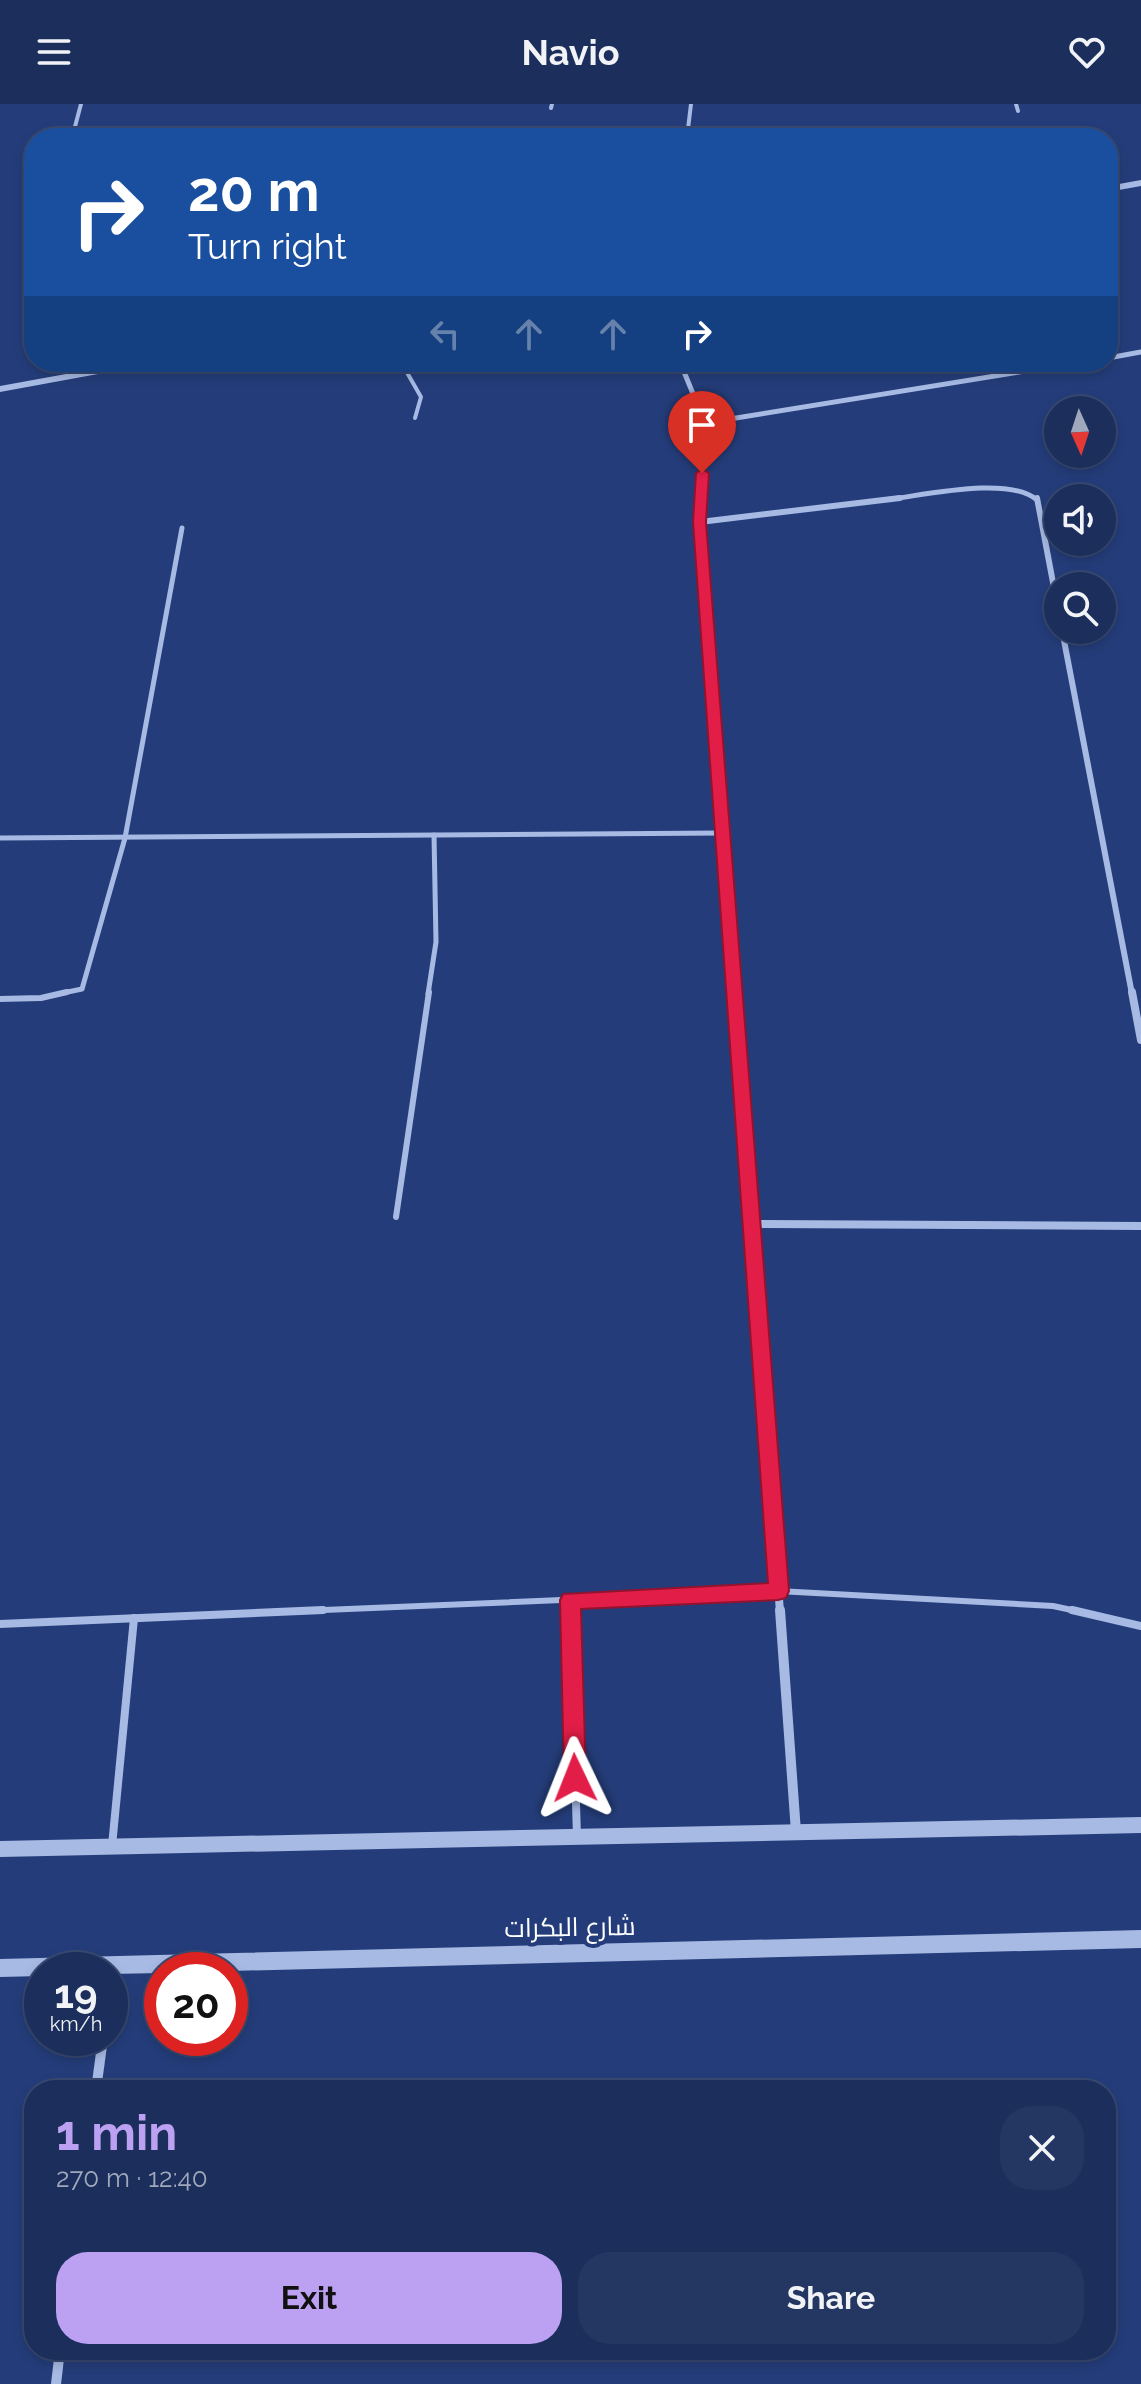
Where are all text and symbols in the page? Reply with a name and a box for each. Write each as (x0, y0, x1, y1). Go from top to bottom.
icon: menu (32, 30, 76, 74)
icon: heart (1065, 30, 1109, 74)
text: Navio (521, 31, 620, 73)
text: 20 m (188, 158, 320, 224)
icon: right (56, 160, 160, 264)
text: Turn right (188, 225, 347, 267)
icon: left (423, 312, 467, 356)
icon: ahead (507, 312, 551, 356)
icon: ahead (591, 312, 635, 356)
icon: right (675, 312, 719, 356)
pin (668, 391, 736, 473)
north arrow (1044, 396, 1116, 468)
map controls (1044, 396, 1116, 644)
icon: arrive (680, 403, 724, 447)
button: sound (1044, 484, 1116, 556)
button: search (1044, 572, 1116, 644)
position arrow (533, 1736, 617, 1820)
street label: شارع البكرات (504, 1911, 636, 1945)
speed limit sign: 20 (144, 1952, 248, 2056)
text: 19 (54, 1970, 98, 2017)
text: km/h (50, 2012, 102, 2036)
text: 1 min (56, 2105, 177, 2161)
button: close (1000, 2106, 1084, 2190)
text: 270 m · 12:40 (56, 2163, 208, 2193)
button: Exit (56, 2252, 562, 2344)
button: Share (578, 2252, 1084, 2344)

